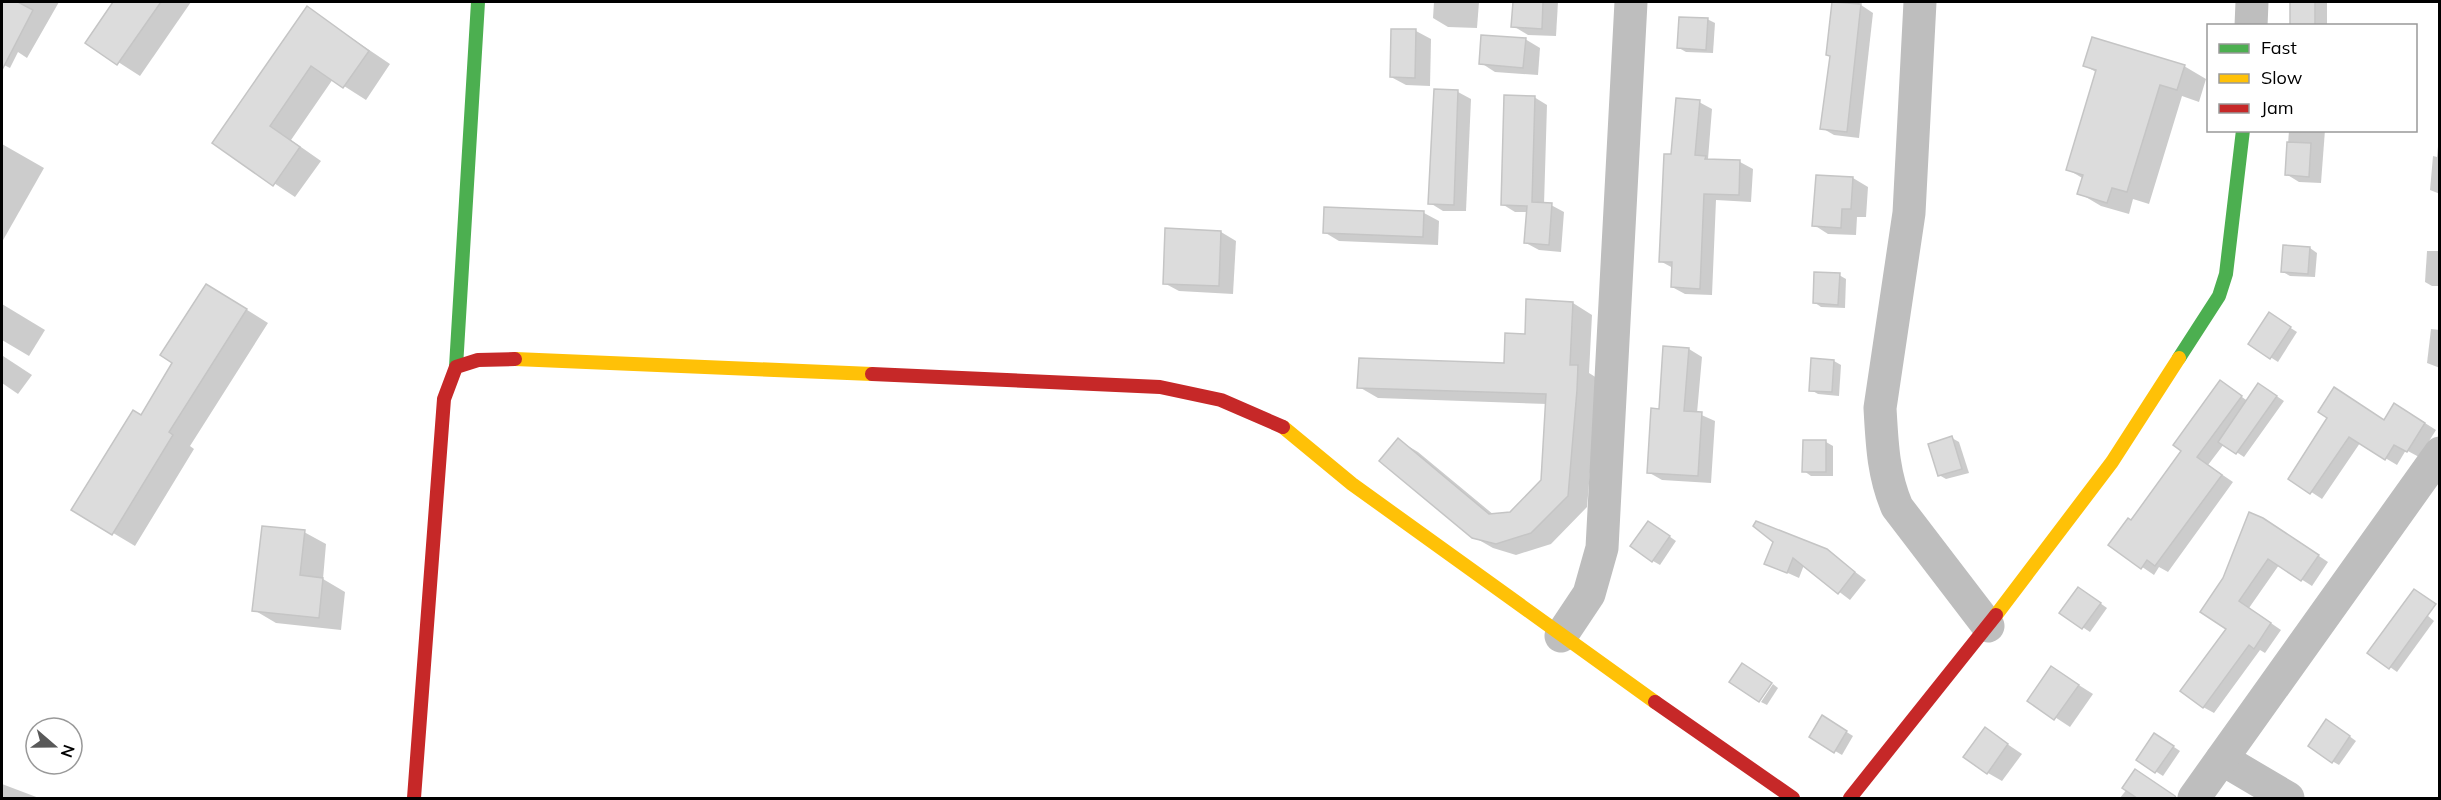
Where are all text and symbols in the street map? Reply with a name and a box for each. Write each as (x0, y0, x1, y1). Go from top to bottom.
legend (2207, 24, 2417, 132)
text: Fast (2261, 36, 2297, 59)
text: Slow (2261, 66, 2303, 89)
text: Jam (2261, 96, 2294, 119)
north arrow (24, 716, 84, 776)
text: N (57, 742, 80, 760)

